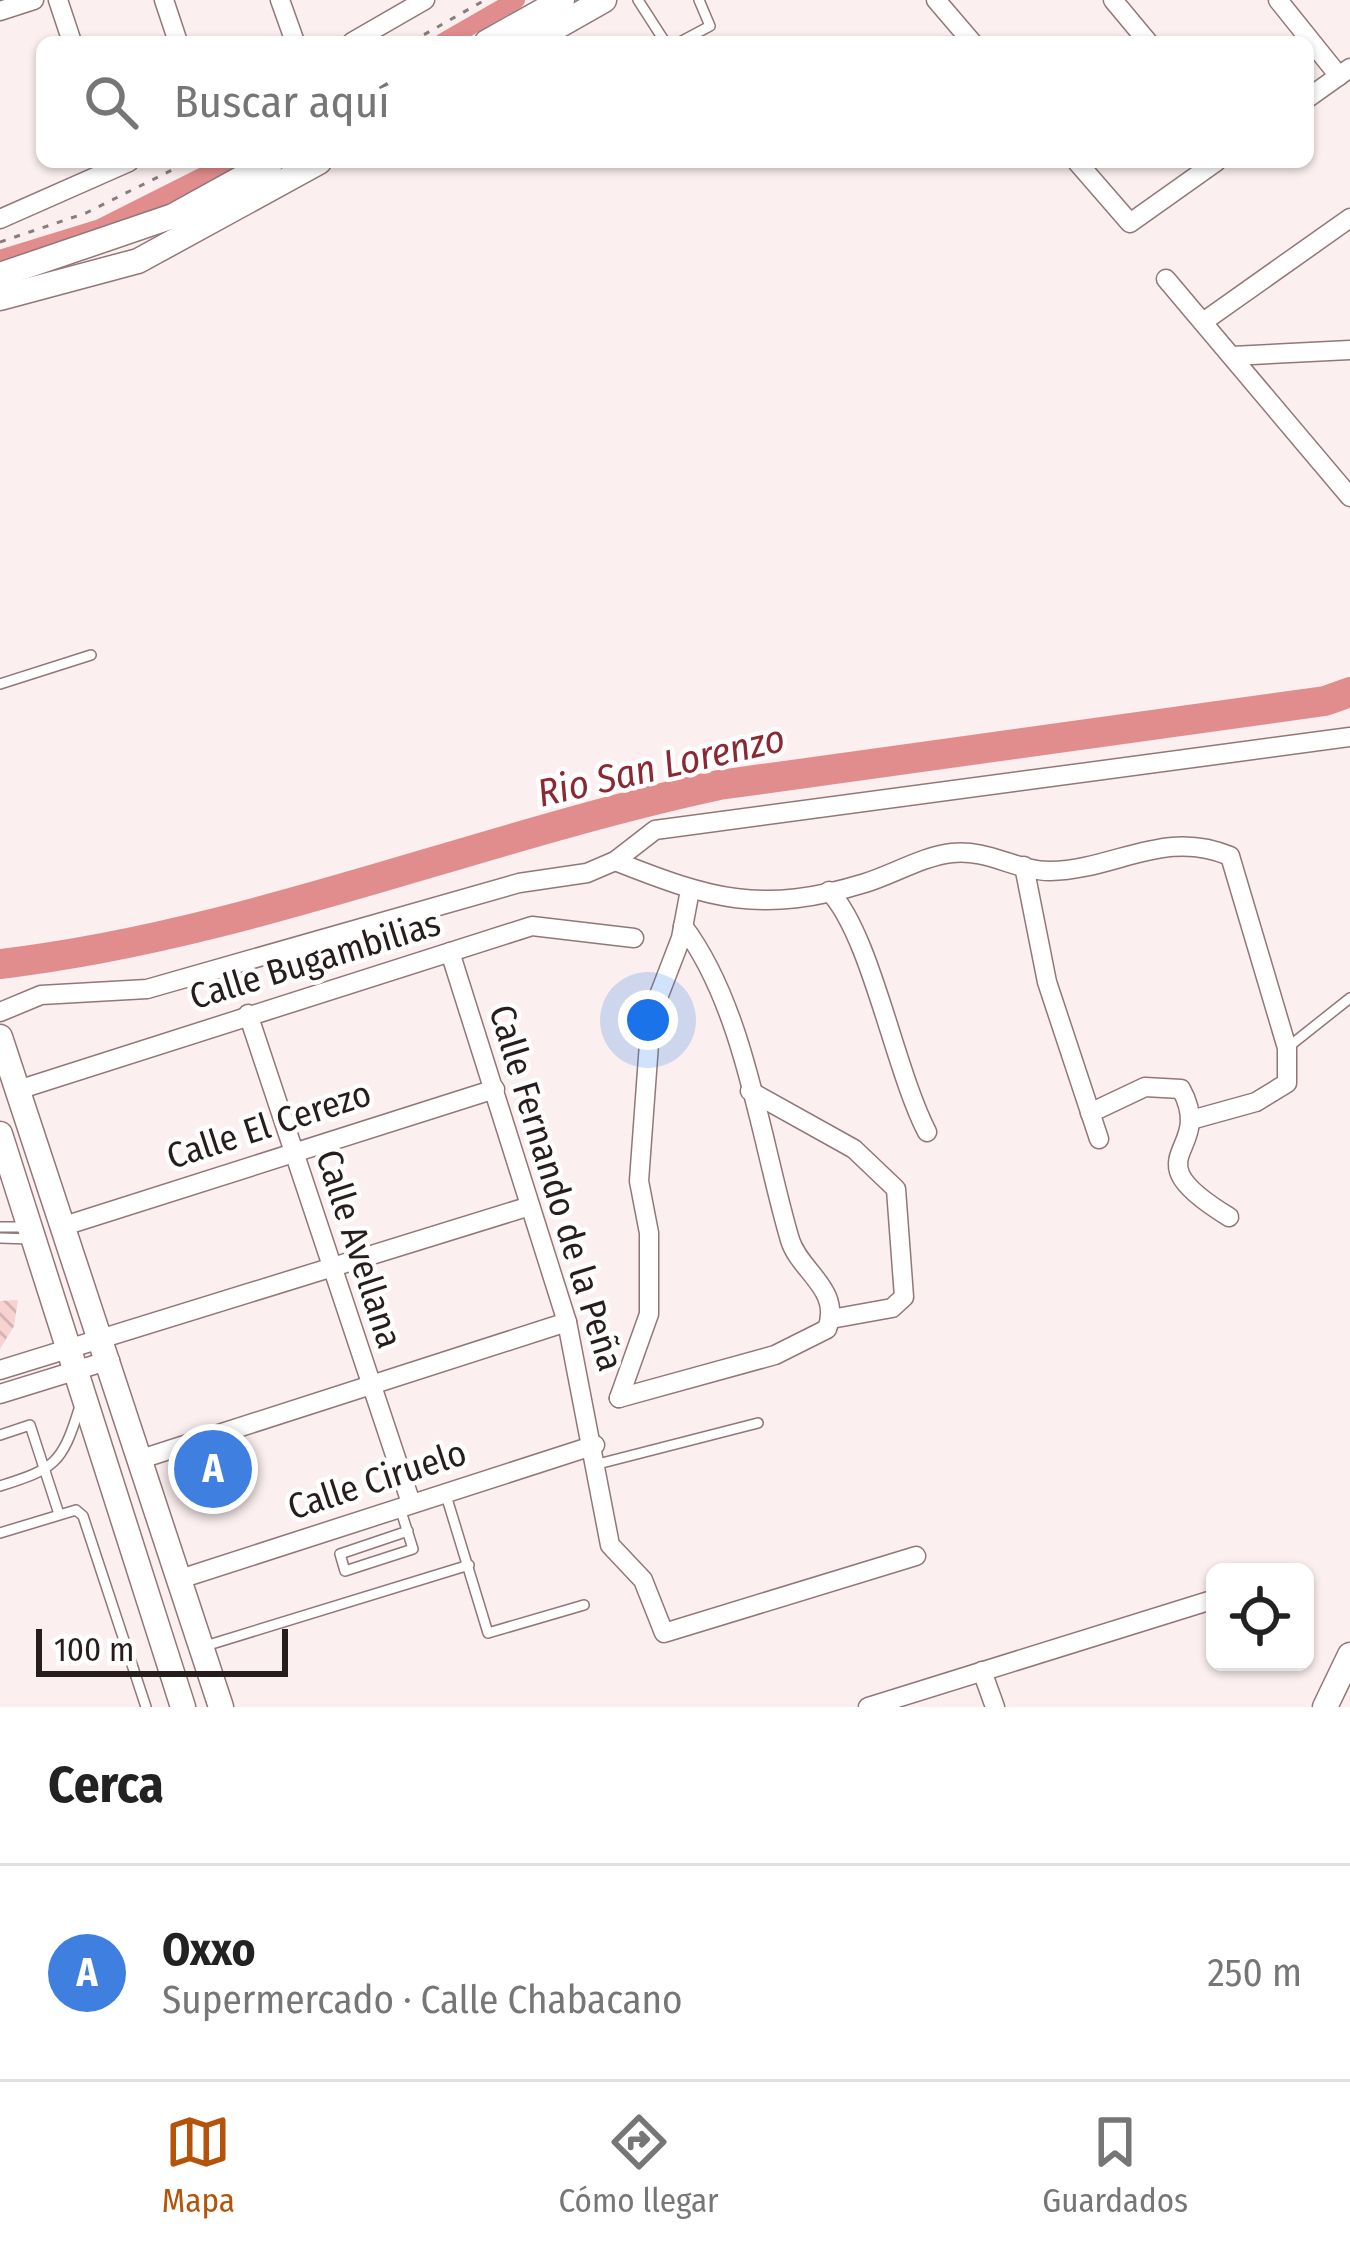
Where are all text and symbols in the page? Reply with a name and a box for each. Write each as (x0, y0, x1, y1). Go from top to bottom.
search box (36, 36, 1314, 168)
icon: search (78, 69, 144, 135)
text: Buscar aquí (174, 75, 390, 129)
water label: Rio San Lorenzo (533, 715, 789, 817)
street label: Calle Bugambilias (184, 901, 446, 1019)
your location (618, 990, 678, 1050)
street label: Calle Fernando de la Peña (479, 1000, 633, 1376)
street label: Calle El Cerezo (161, 1071, 377, 1179)
street label: Calle Avellana (306, 1144, 412, 1354)
pin: A (174, 1424, 252, 1514)
street label: Calle Ciruelo (282, 1430, 472, 1530)
map controls (1206, 1563, 1314, 1671)
button: locate (1206, 1563, 1314, 1671)
scale bar (36, 1623, 288, 1676)
text: 100 m (54, 1630, 134, 1670)
text: Cerca (48, 1754, 164, 1816)
text: Oxxo (162, 1923, 256, 1977)
text: A (76, 1950, 98, 1996)
text: 250 m (1207, 1950, 1302, 1996)
text: Supermercado · Calle Chabacano (162, 1977, 683, 2023)
tab: Mapa (162, 2109, 235, 2221)
tab: Cómo llegar (559, 2109, 719, 2221)
tab: Guardados (1042, 2109, 1188, 2221)

